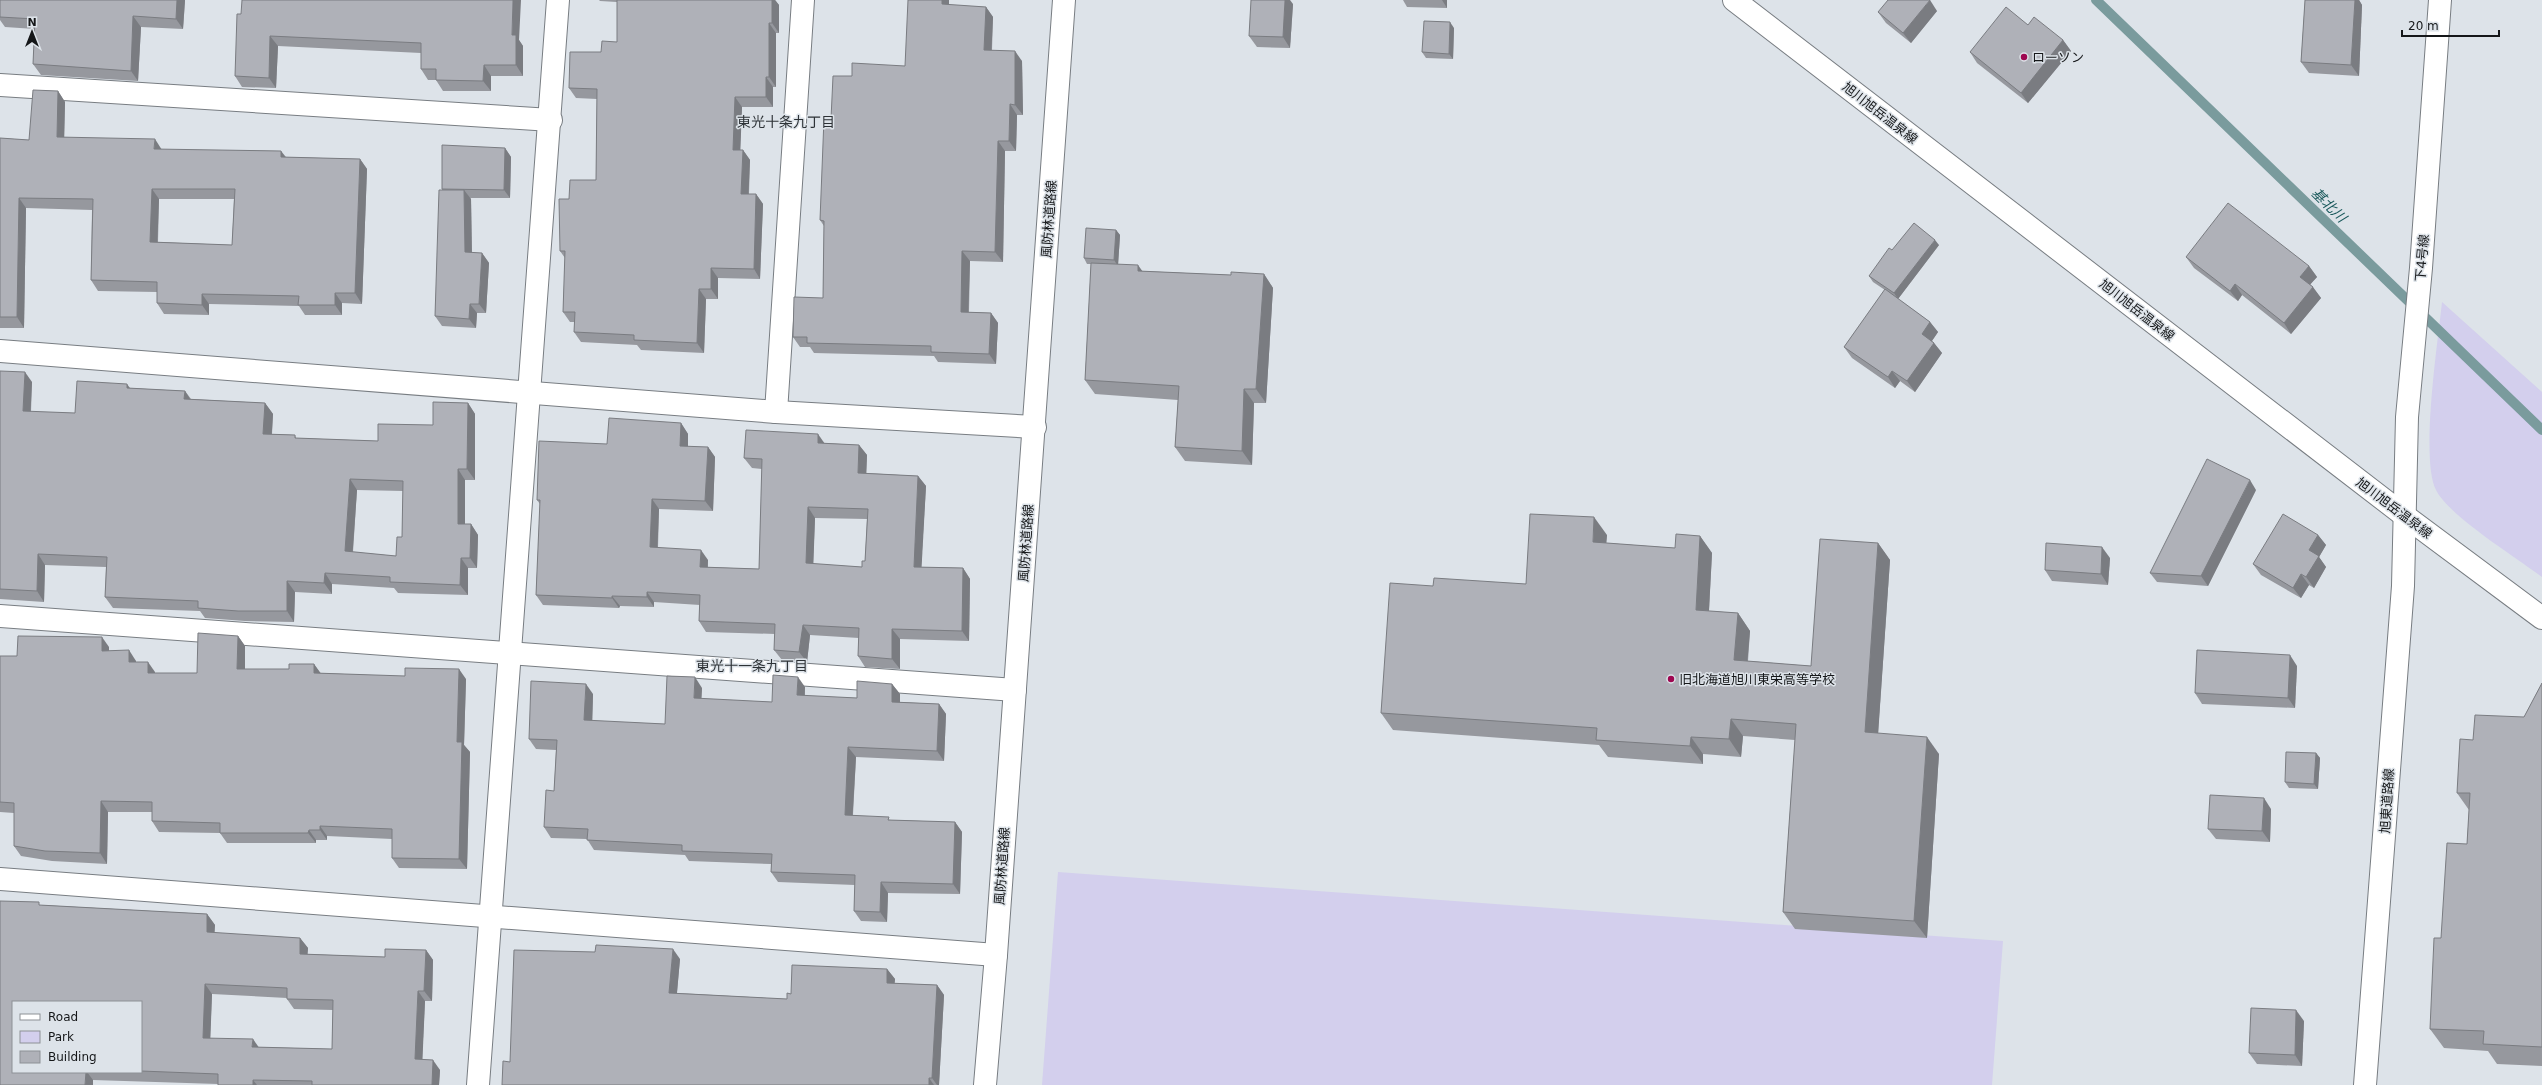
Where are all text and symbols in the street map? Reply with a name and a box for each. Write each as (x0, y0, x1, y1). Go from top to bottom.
north arrow (12, 12, 52, 52)
scale bar (2402, 12, 2499, 38)
text: N (27, 16, 37, 29)
text: 20 m (2408, 19, 2439, 33)
place label: ローソン (2032, 50, 2084, 65)
marker: ローソン (2019, 52, 2029, 62)
street label: 旭川旭岳温泉線 (1840, 79, 1920, 147)
district label: 東光十条九丁目 (737, 114, 835, 130)
street label: 風防林道路線 (1039, 180, 1059, 258)
water label: 基北川 (2308, 185, 2351, 227)
street label: 下4号線 (2412, 234, 2432, 282)
street label: 旭川旭岳温泉線 (2097, 276, 2177, 344)
street label: 旭川旭岳温泉線 (2353, 475, 2435, 541)
street label: 風防林道路線 (1016, 504, 1036, 582)
district label: 東光十一条九丁目 (696, 658, 808, 674)
place label: 旧北海道旭川東栄高等学校 (1679, 672, 1835, 687)
marker: 旧北海道旭川東栄高等学校 (1666, 674, 1676, 684)
street label: 旭東道路線 (2377, 768, 2397, 834)
street label: 風防林道路線 (992, 827, 1012, 905)
legend (12, 1001, 142, 1073)
text: Road (48, 1010, 78, 1024)
text: Park (48, 1030, 74, 1044)
text: Building (48, 1050, 97, 1064)

